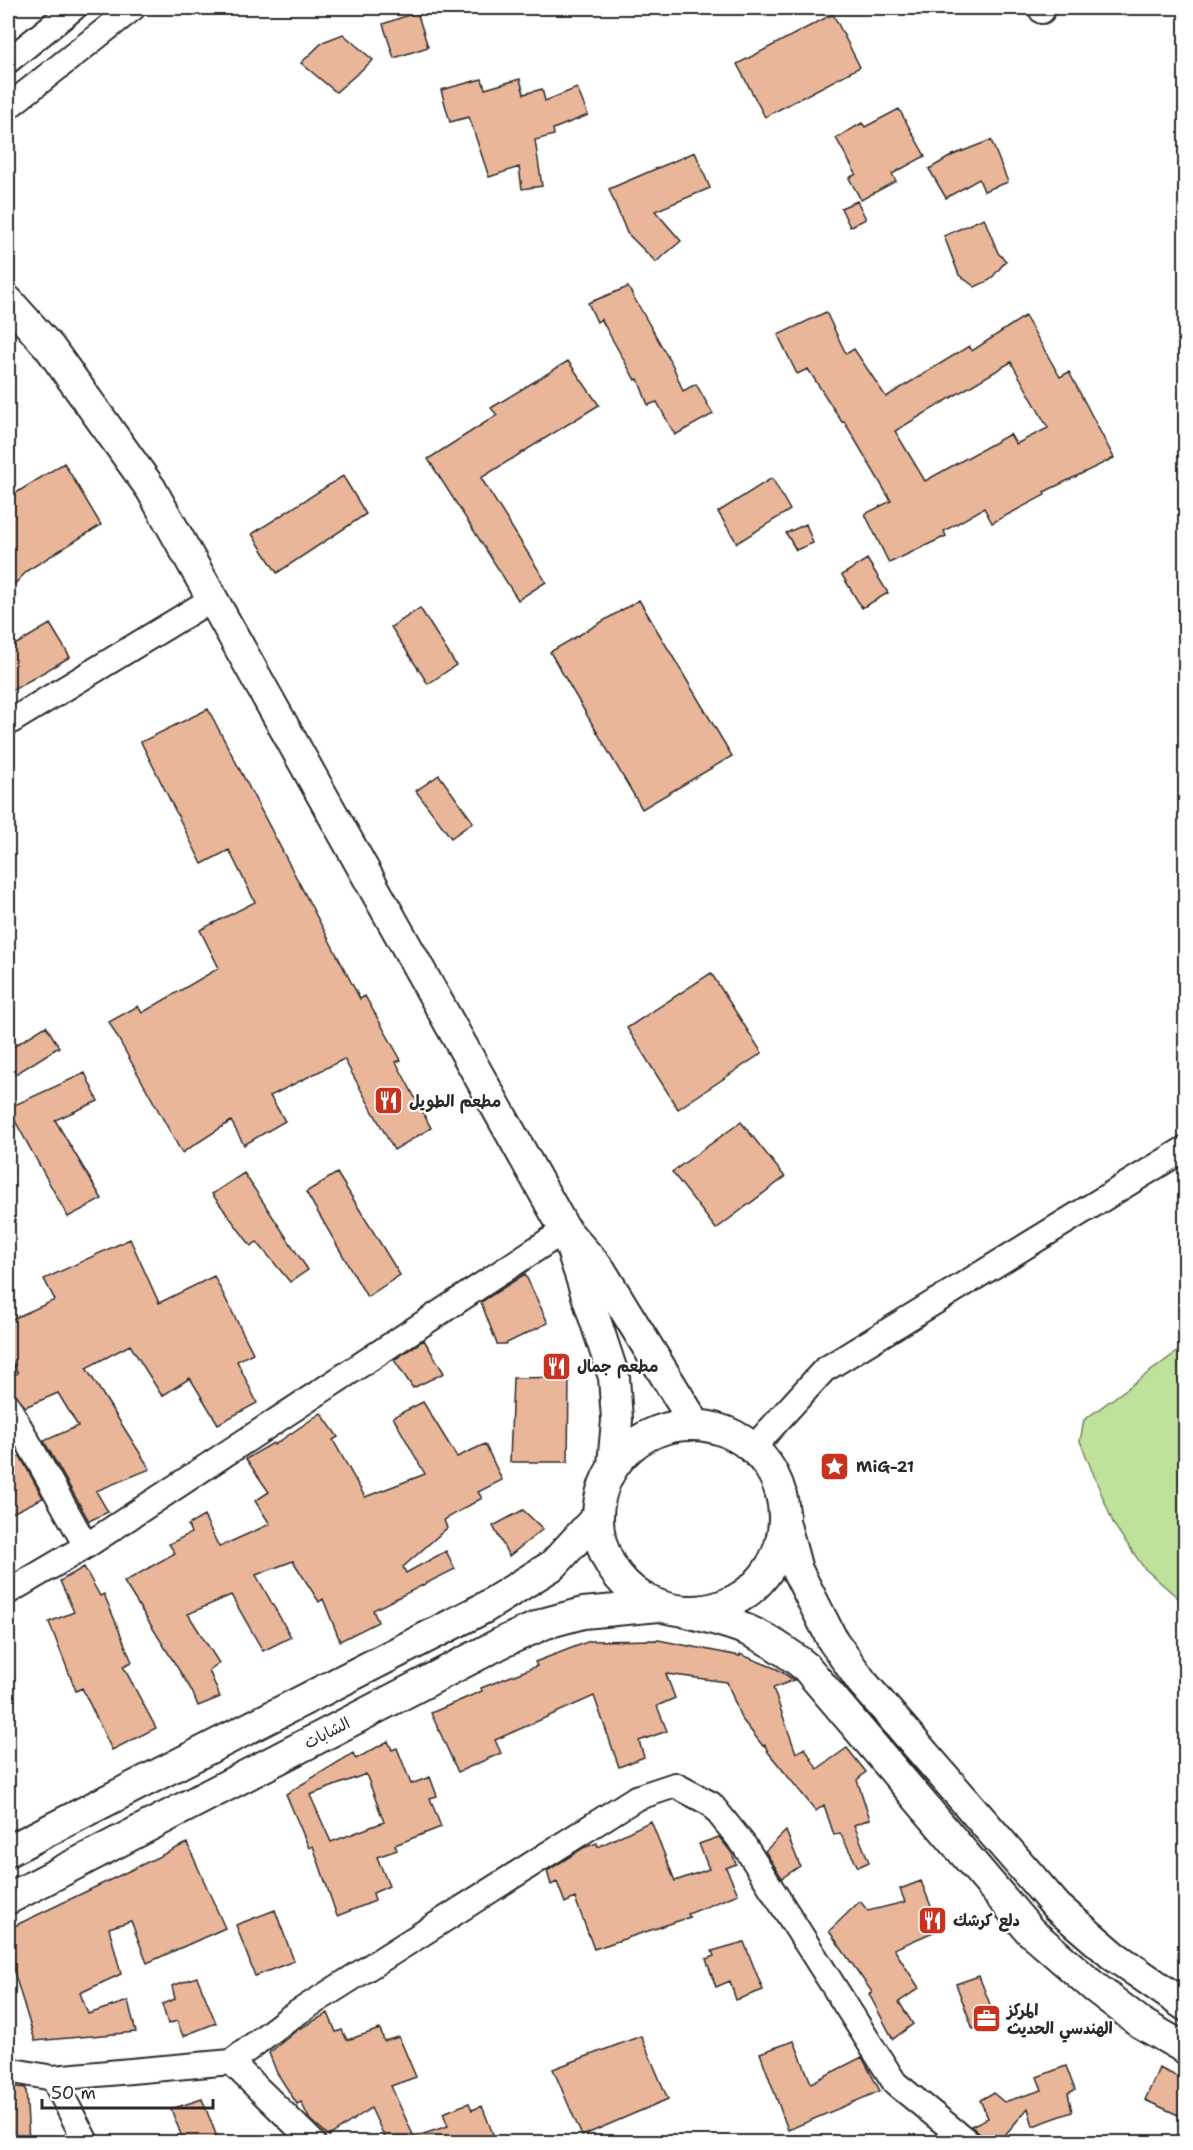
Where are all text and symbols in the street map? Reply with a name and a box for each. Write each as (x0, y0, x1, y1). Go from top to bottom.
restaurant icon: مطعم الطويل (372, 1085, 404, 1117)
place label: مطعم الطويل (409, 1091, 501, 1114)
restaurant icon: مطعم جمال (540, 1350, 572, 1382)
place label: مطعم جمال (577, 1356, 658, 1379)
place icon: MiG-21 (819, 1450, 851, 1482)
place label: MiG-21 (856, 1456, 914, 1477)
street label: الشابات (300, 1713, 354, 1753)
restaurant icon: دلع كرشك (916, 1904, 948, 1936)
place label: دلع كرشك (953, 1910, 1020, 1932)
place label: المركز الهندسي الحديث (1005, 2000, 1113, 2043)
office icon: المركز الهندسي الحديث (970, 2003, 1002, 2035)
scale bar (42, 2072, 213, 2110)
text: 50 m (51, 2081, 96, 2105)

